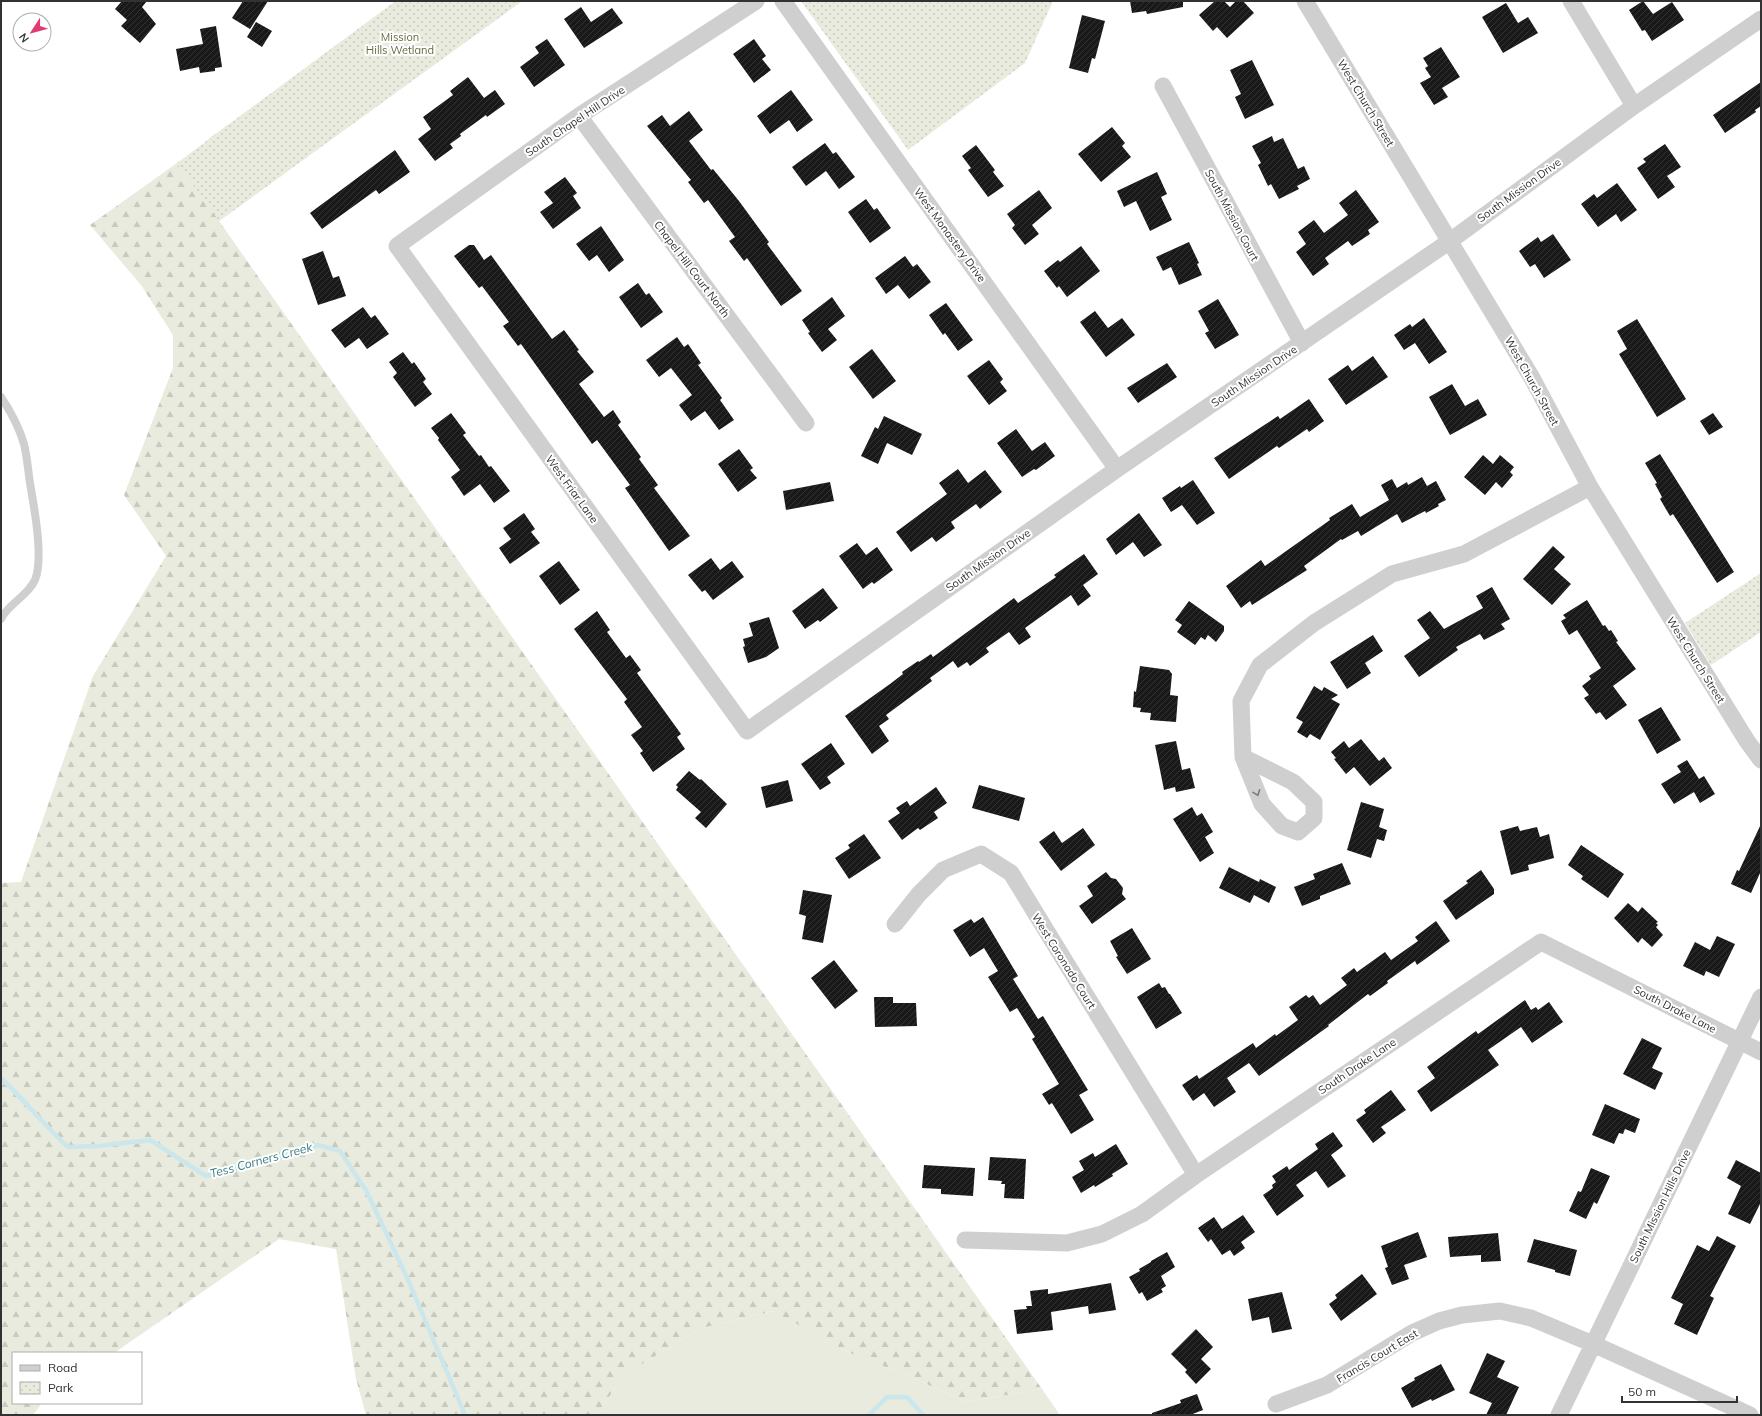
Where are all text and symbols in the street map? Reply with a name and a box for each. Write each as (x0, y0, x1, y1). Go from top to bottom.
north arrow (12, 12, 52, 52)
text: N (16, 30, 32, 45)
park label: Mission Hills Wetland (366, 30, 434, 57)
street label: West Church Street (1334, 57, 1398, 149)
street label: South Chapel Hill Drive (523, 82, 627, 160)
street label: South Mission Drive (1474, 155, 1564, 225)
street label: South Mission Court (1202, 167, 1262, 263)
street label: West Monastery Drive (911, 185, 989, 285)
street label: Chapel Hill Court North (651, 218, 733, 320)
street label: West Church Street (1502, 334, 1562, 428)
street label: South Mission Drive (1208, 342, 1300, 410)
street label: West Friar Lane (543, 452, 601, 526)
street label: South Mission Drive (943, 525, 1033, 595)
street label: West Church Street (1664, 614, 1728, 706)
one-way arrow (1253, 790, 1261, 797)
street label: West Coronado Court (1029, 911, 1099, 1011)
street label: South Drake Lane (1631, 982, 1719, 1036)
street label: South Drake Lane (1315, 1035, 1399, 1097)
water label: Tess Corners Creek (208, 1139, 315, 1181)
street label: South Mission Hills Drive (1626, 1147, 1694, 1265)
street label: Francis Court East (1334, 1326, 1420, 1386)
legend (12, 1352, 142, 1404)
text: Road (48, 1360, 77, 1375)
scale bar (1622, 1378, 1737, 1404)
text: Park (48, 1380, 74, 1395)
text: 50 m (1628, 1384, 1656, 1399)

